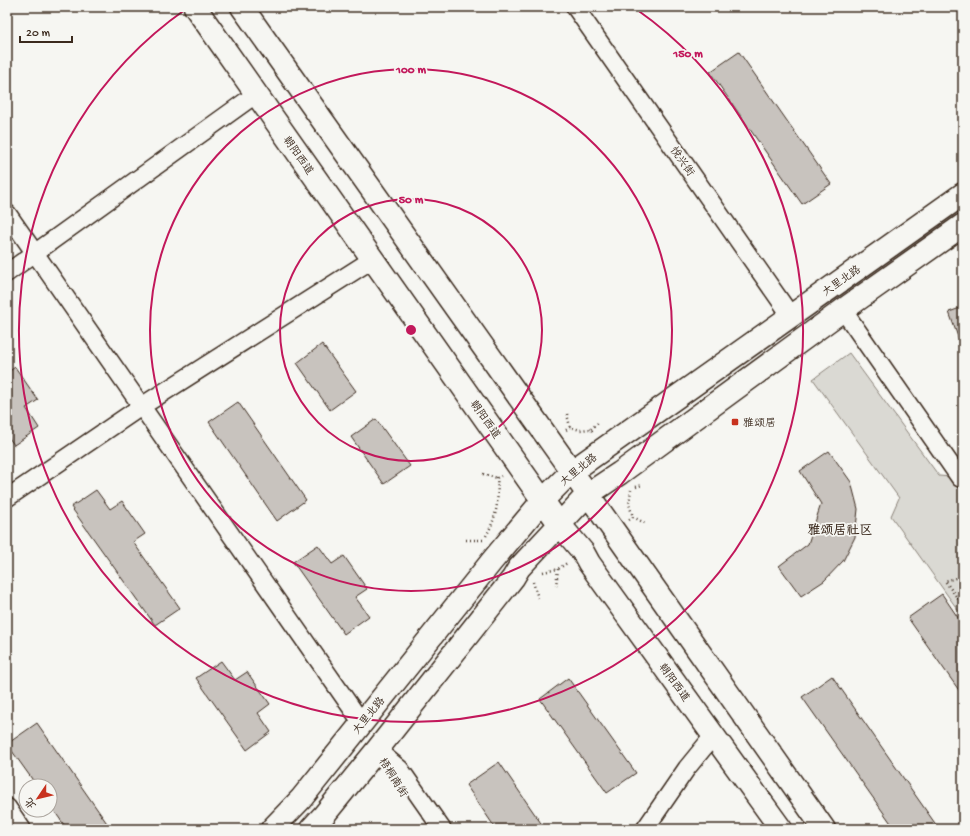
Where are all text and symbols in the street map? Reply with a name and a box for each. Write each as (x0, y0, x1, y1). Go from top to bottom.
scale bar (20, 18, 72, 44)
text: 20 m (26, 27, 51, 41)
text: 150 m (672, 48, 703, 62)
text: 100 m (395, 64, 426, 78)
street label: 朝阳西道 (280, 134, 316, 178)
street label: 悦兴街 (667, 145, 697, 180)
text: 50 m (399, 194, 424, 208)
street label: 大里北路 (820, 263, 864, 299)
centre of rings (404, 323, 418, 337)
street label: 朝阳西道 (467, 398, 503, 442)
marker: 雅颂居 (730, 417, 740, 427)
place label: 雅颂居 (743, 417, 776, 430)
street label: 大里北路 (558, 451, 600, 489)
district label: 雅颂居社区 (807, 523, 873, 539)
street label: 朝阳西道 (656, 661, 692, 705)
street label: 大里北路 (350, 695, 388, 737)
street label: 梧桐南街 (376, 755, 411, 801)
north arrow (18, 778, 58, 818)
text: 北 (23, 795, 40, 811)

